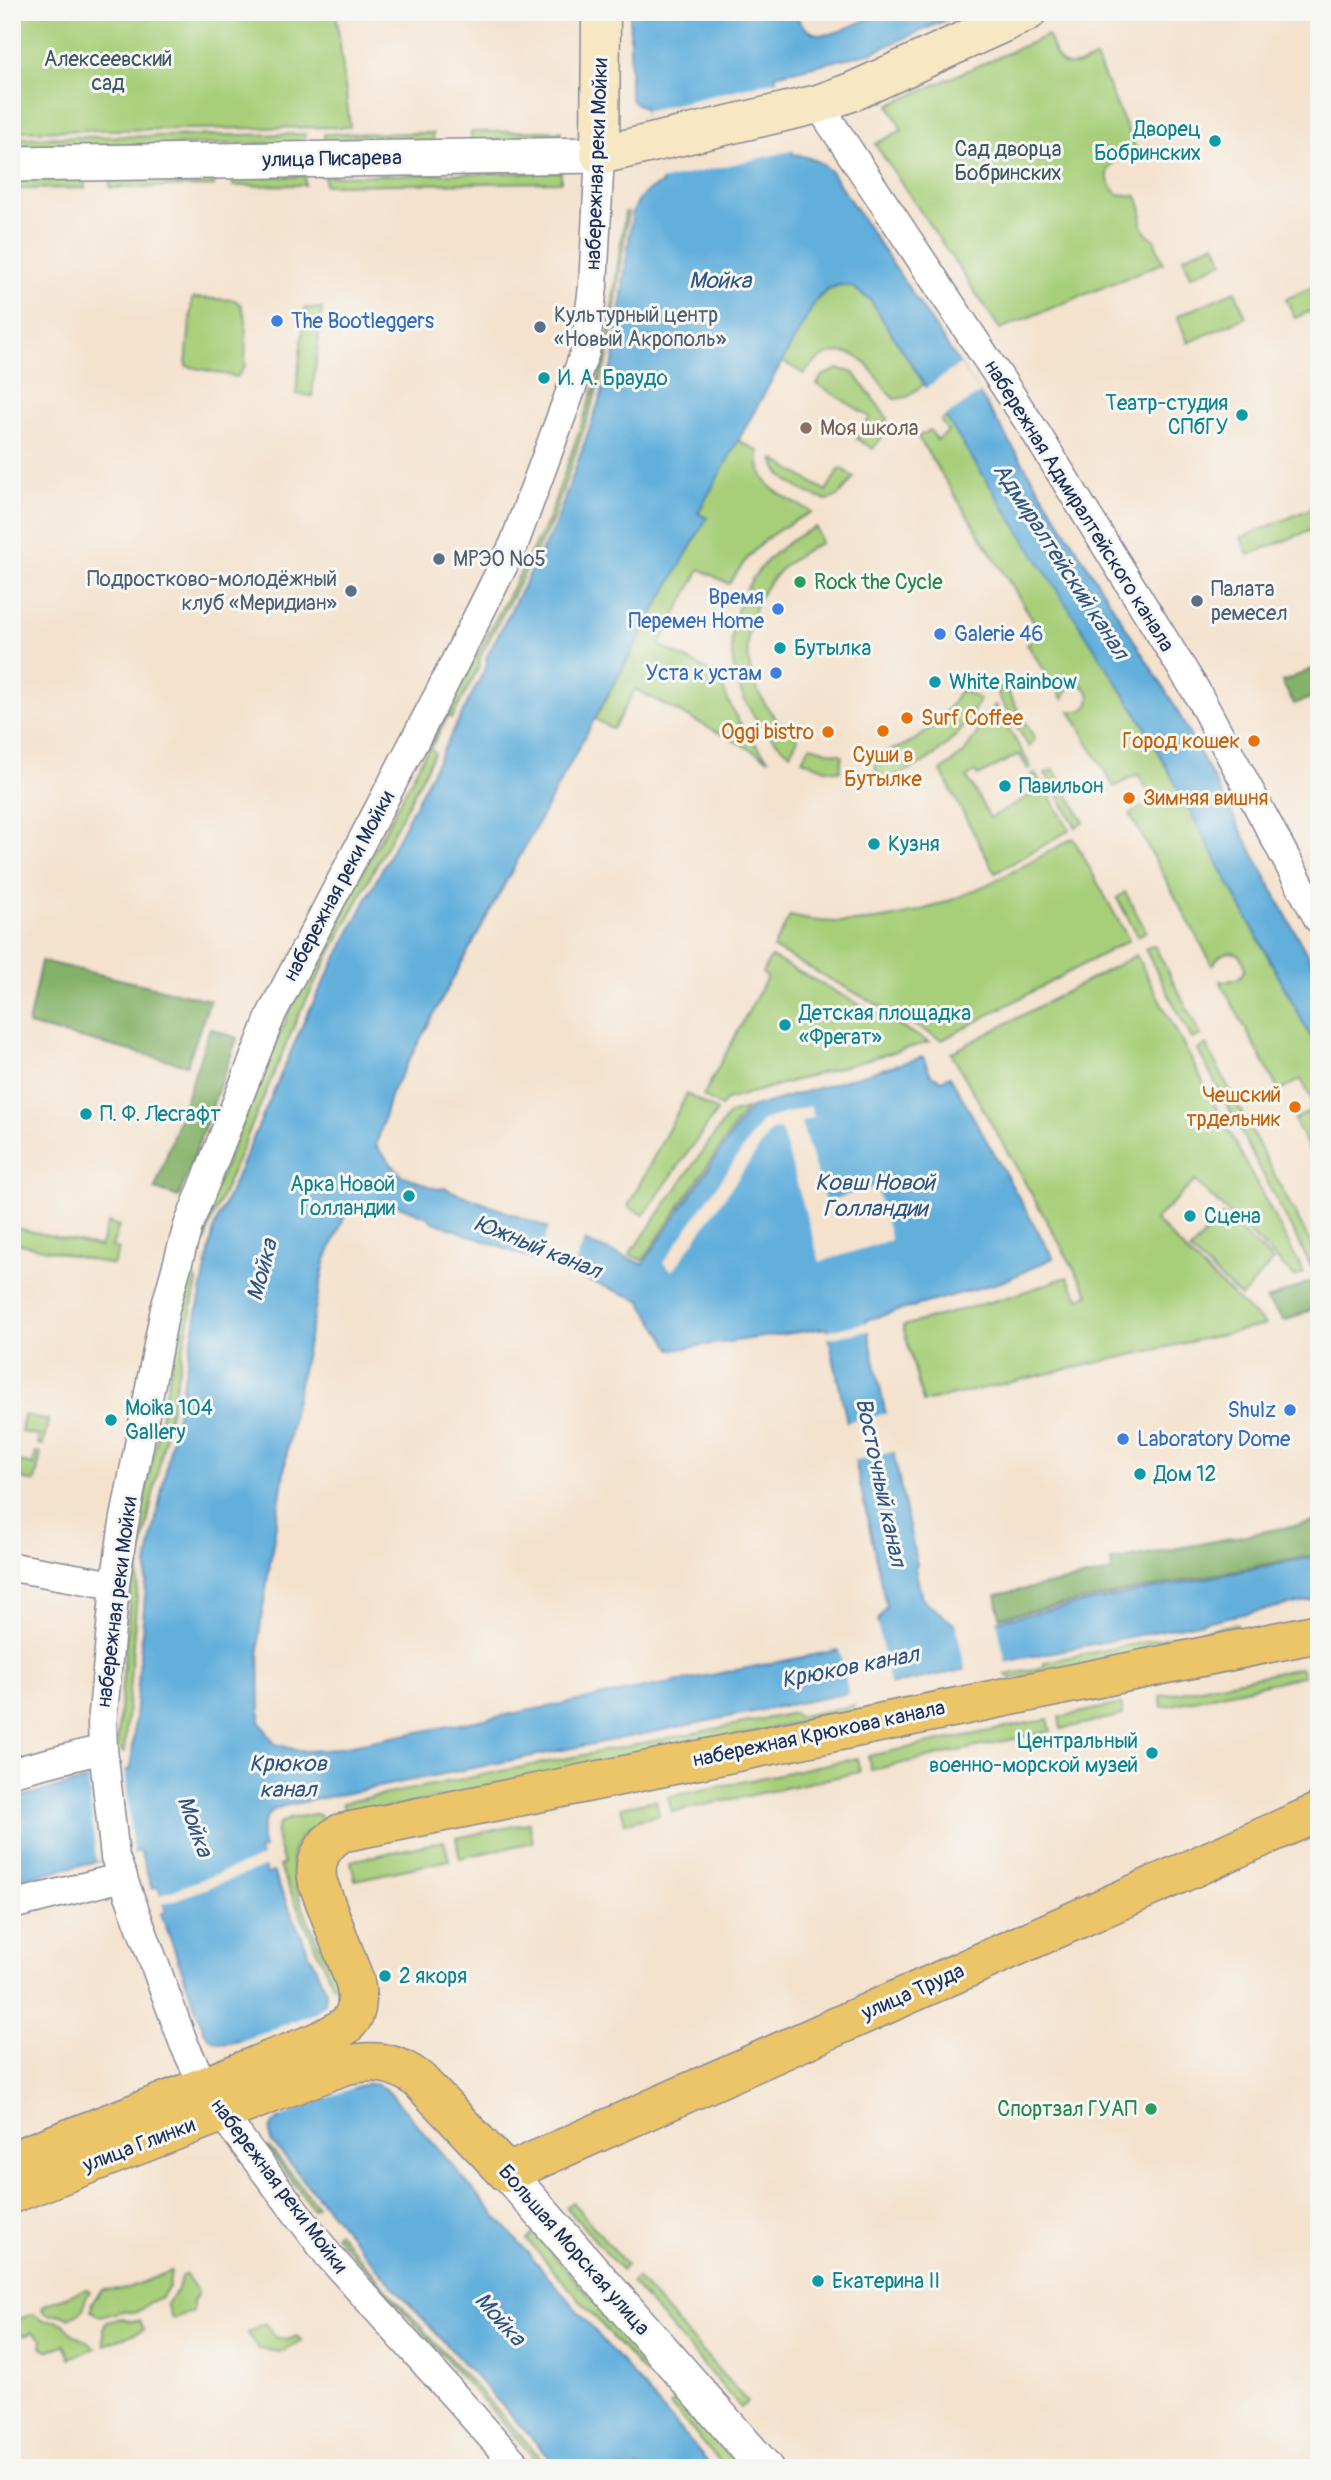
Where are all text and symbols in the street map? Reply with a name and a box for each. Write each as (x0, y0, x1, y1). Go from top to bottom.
park label: Алексеевский сад (44, 46, 172, 97)
street label: набережная реки Мойки (580, 58, 614, 270)
place label: Дворец Бобринских (1094, 116, 1201, 167)
marker: Дворец Бобринских (1207, 133, 1223, 149)
park label: Сад дворца Бобринских (954, 136, 1062, 187)
street label: улица Писарева (261, 144, 402, 174)
water label: Мойка (689, 266, 753, 295)
place label: Культурный центр «Новый Акрополь» (554, 302, 727, 353)
place label: The Bootleggers (291, 308, 435, 335)
marker: The Bootleggers (269, 313, 285, 329)
marker: Культурный центр «Новый Акрополь» (532, 319, 548, 335)
street label: набережная Адмиралтейского канала (978, 355, 1180, 657)
place label: И. А. Браудо (558, 365, 668, 392)
marker: И. А. Браудо (536, 370, 552, 386)
place label: Театр-студия СПбГУ (1105, 390, 1228, 441)
marker: Театр-студия СПбГУ (1234, 407, 1250, 423)
place label: Моя школа (820, 415, 919, 442)
marker: Моя школа (798, 420, 814, 436)
water label: Адмиралтейский канал (987, 457, 1136, 666)
place label: МРЭО №5 (453, 546, 546, 573)
marker: МРЭО №5 (431, 551, 447, 567)
place label: Подростково-молодёжный клуб «Меридиан» (87, 566, 337, 617)
place label: Rock the Cycle (814, 569, 943, 596)
marker: Rock the Cycle (792, 574, 808, 590)
place label: Палата ремесел (1211, 576, 1288, 627)
marker: Подростково-молодёжный клуб «Меридиан» (343, 583, 359, 599)
place label: Время Перемен Home (629, 584, 765, 635)
marker: Палата ремесел (1189, 593, 1205, 609)
marker: Время Перемен Home (770, 601, 786, 617)
place label: Galerie 46 (954, 621, 1044, 648)
marker: Galerie 46 (932, 626, 948, 642)
place label: Бутылка (794, 635, 871, 662)
marker: Бутылка (772, 640, 788, 656)
place label: Уста к устам (646, 660, 762, 687)
marker: Уста к устам (768, 665, 784, 681)
place label: White Rainbow (949, 669, 1077, 696)
marker: White Rainbow (927, 674, 943, 690)
place label: Surf Coffee (921, 705, 1024, 732)
marker: Surf Coffee (899, 710, 915, 726)
place label: Oggi bistro (721, 719, 814, 746)
marker: Суши в Бутылке (875, 723, 891, 739)
marker: Oggi bistro (820, 724, 836, 740)
place label: Город кошек (1122, 728, 1240, 755)
marker: Город кошек (1246, 733, 1262, 749)
place label: Суши в Бутылке (844, 742, 923, 793)
place label: Павильон (1019, 773, 1104, 800)
marker: Павильон (997, 778, 1013, 794)
place label: Зимняя вишня (1143, 785, 1268, 812)
street label: набережная реки Мойки (277, 786, 401, 986)
marker: Зимняя вишня (1121, 790, 1137, 806)
place label: Кузня (888, 831, 940, 858)
marker: Кузня (866, 836, 882, 852)
place label: Детская площадка «Фрегат» (798, 1000, 971, 1051)
marker: Детская площадка «Фрегат» (777, 1017, 793, 1033)
place label: Чешский трдельник (1186, 1082, 1281, 1133)
marker: Чешский трдельник (1287, 1099, 1303, 1115)
place label: П. Ф. Лесгафт (100, 1101, 221, 1128)
marker: П. Ф. Лесгафт (78, 1106, 94, 1122)
water label: Ковш Новой Голландии (815, 1168, 937, 1223)
place label: Арка Новой Голландии (290, 1171, 395, 1222)
marker: Арка Новой Голландии (401, 1188, 417, 1204)
place label: Сцена (1204, 1203, 1261, 1230)
marker: Сцена (1182, 1208, 1198, 1224)
water label: Южный канал (471, 1209, 607, 1286)
water label: Мойка (240, 1235, 284, 1304)
place label: Moika 104 Gallery (125, 1395, 213, 1446)
water label: Восточный канал (849, 1395, 913, 1571)
place label: Shulz (1227, 1397, 1276, 1424)
marker: Shulz (1282, 1402, 1298, 1418)
marker: Moika 104 Gallery (103, 1412, 119, 1428)
place label: Laboratory Dome (1137, 1426, 1291, 1453)
marker: Laboratory Dome (1115, 1431, 1131, 1447)
place label: Дом 12 (1153, 1461, 1216, 1488)
marker: Дом 12 (1132, 1466, 1148, 1482)
street label: набережная реки Мойки (91, 1495, 143, 1709)
water label: Крюков канал (779, 1639, 923, 1695)
street label: набережная Крюкова канала (690, 1694, 948, 1774)
place label: Центральный военно-морской музей (929, 1728, 1138, 1779)
marker: Центральный военно-морской музей (1144, 1745, 1160, 1761)
water label: Крюков канал (249, 1749, 328, 1804)
water label: Мойка (171, 1792, 220, 1862)
street label: улица Труда (856, 1957, 969, 2027)
place label: 2 якоря (399, 1963, 467, 1990)
marker: 2 якоря (377, 1968, 393, 1984)
street label: набережная реки Мойки (204, 2093, 354, 2279)
place label: Спортзал ГУАП (997, 2096, 1137, 2123)
marker: Спортзал ГУАП (1143, 2101, 1159, 2117)
street label: улица Глинки (78, 2111, 199, 2179)
street label: Большая Морская улица (492, 2159, 656, 2341)
place label: Екатерина II (832, 2268, 940, 2295)
marker: Екатерина II (810, 2273, 826, 2289)
water label: Мойка (468, 2286, 533, 2353)

